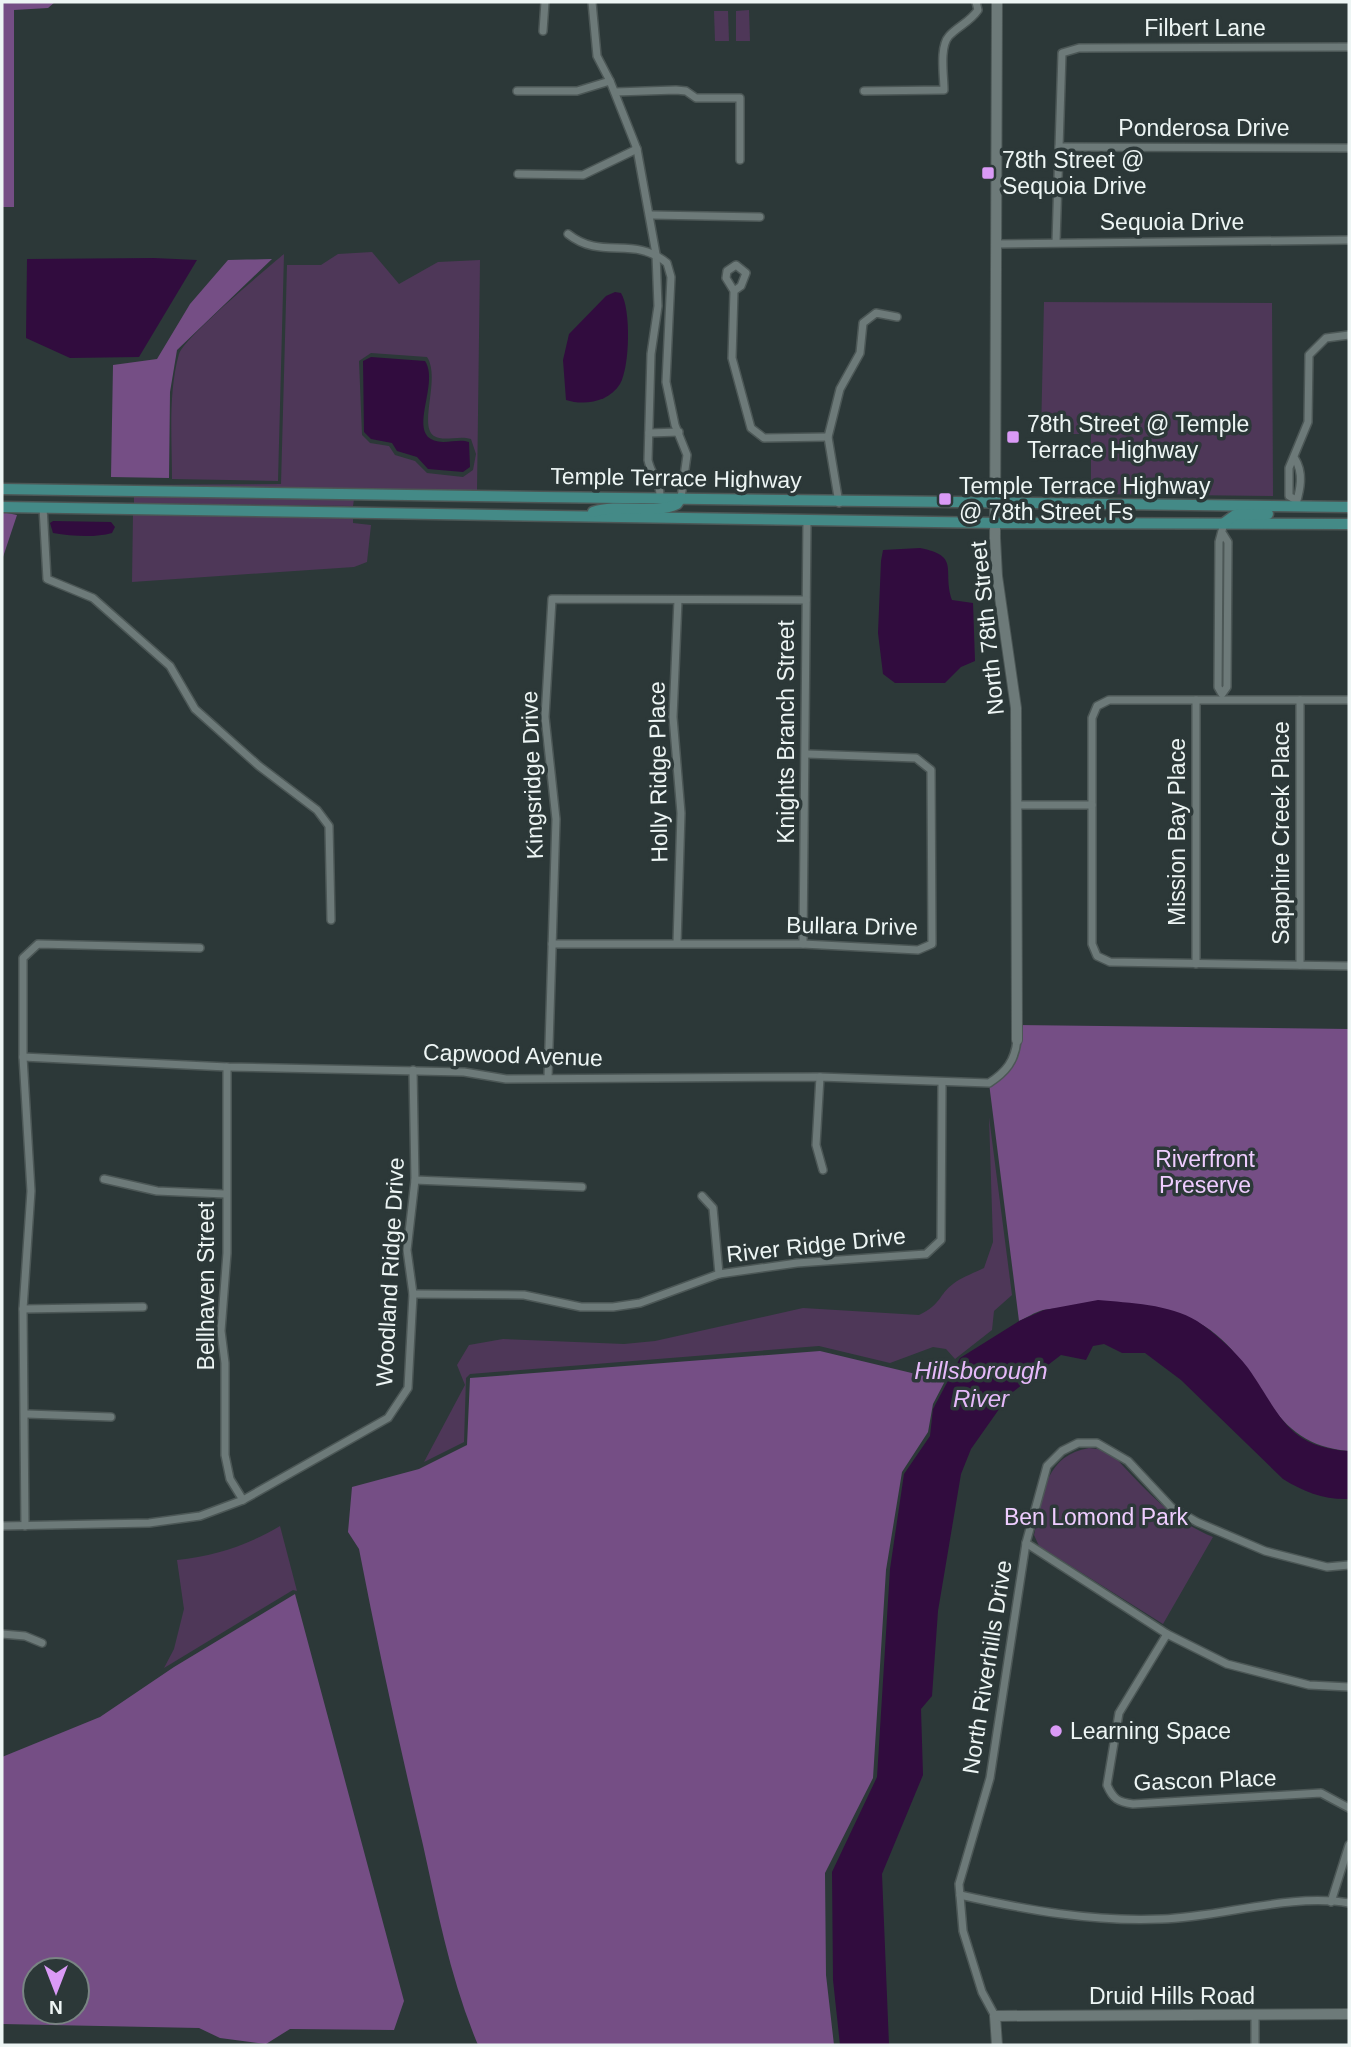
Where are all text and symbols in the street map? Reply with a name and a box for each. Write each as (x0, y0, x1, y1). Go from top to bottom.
street label: Filbert Lane (1144, 15, 1266, 41)
street label: Ponderosa Drive (1118, 115, 1290, 141)
place label: 78th Street @ Sequoia Drive (1002, 147, 1146, 199)
marker: 78th Street @ Sequoia Drive (980, 165, 996, 181)
street label: Sequoia Drive (1100, 209, 1244, 235)
place label: 78th Street @ Temple Terrace Highway (1027, 411, 1249, 463)
marker: 78th Street @ Temple Terrace Highway (1005, 429, 1021, 445)
street label: Temple Terrace Highway (550, 463, 802, 493)
place label: Temple Terrace Highway @ 78th Street Fs (959, 473, 1211, 525)
marker: Temple Terrace Highway @ 78th Street Fs (937, 491, 953, 507)
street label: North 78th Street (965, 539, 1009, 716)
street label: Knights Branch Street (773, 620, 799, 844)
street label: Holly Ridge Place (643, 681, 673, 863)
street label: Kingsridge Drive (516, 690, 548, 860)
street label: Sapphire Creek Place (1268, 721, 1294, 945)
street label: Mission Bay Place (1164, 738, 1190, 926)
street label: Bullara Drive (786, 912, 918, 940)
street label: Capwood Avenue (423, 1039, 603, 1071)
park label: Riverfront Preserve (1155, 1146, 1255, 1198)
street label: Woodland Ridge Drive (371, 1157, 409, 1387)
street label: Bellhaven Street (193, 1201, 219, 1370)
street label: River Ridge Drive (725, 1223, 907, 1267)
water label: Hillsborough River (914, 1357, 1048, 1412)
park label: Ben Lomond Park (1004, 1504, 1189, 1530)
street label: North Riverhills Drive (957, 1558, 1017, 1776)
place label: Learning Space (1070, 1718, 1231, 1744)
marker: Learning Space (1048, 1723, 1064, 1739)
street label: Gascon Place (1133, 1765, 1277, 1795)
north arrow (21, 1956, 91, 2026)
street label: Druid Hills Road (1089, 1983, 1255, 2009)
text: N (49, 1997, 63, 2018)

